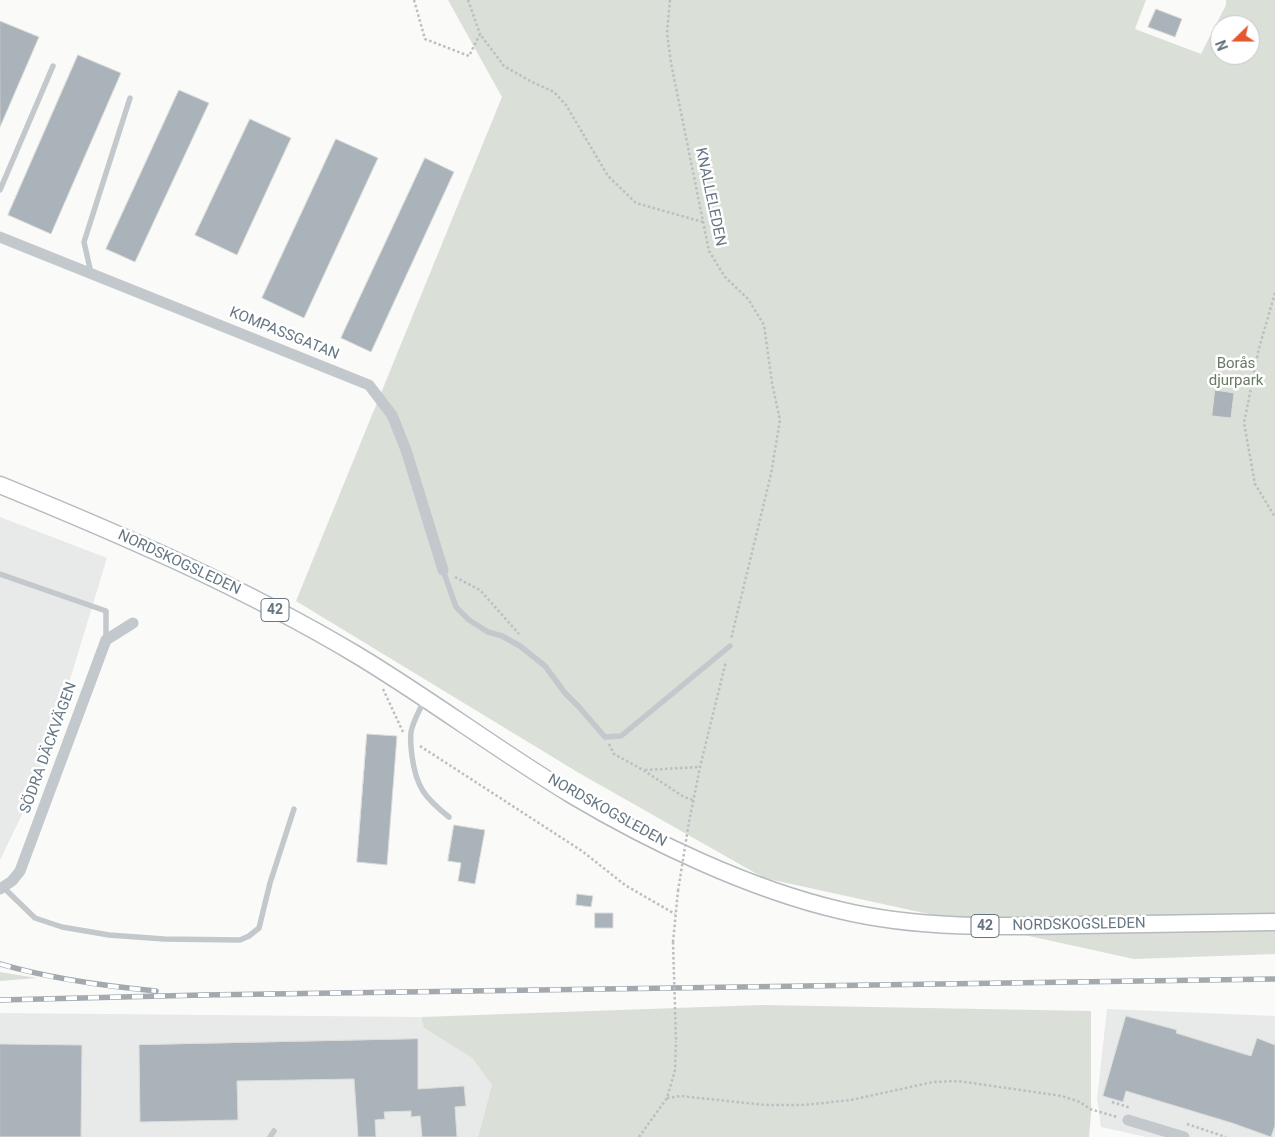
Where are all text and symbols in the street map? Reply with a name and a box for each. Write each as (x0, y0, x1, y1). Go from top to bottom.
north arrow (1210, 15, 1260, 65)
text: N (1213, 38, 1231, 53)
street label: KNALLELEDEN (691, 146, 729, 248)
street label: KOMPASSGATAN (227, 304, 341, 364)
park label: Borås djurpark (1209, 355, 1263, 390)
street label: NORDSKOGSLEDEN (115, 527, 243, 599)
road number: 42 (261, 598, 289, 622)
street label: SÖDRA DÄCKVÄGEN (17, 680, 81, 816)
street label: NORDSKOGSLEDEN (544, 771, 670, 851)
road number: 42 (971, 914, 999, 938)
street label: NORDSKOGSLEDEN (1012, 915, 1146, 935)

